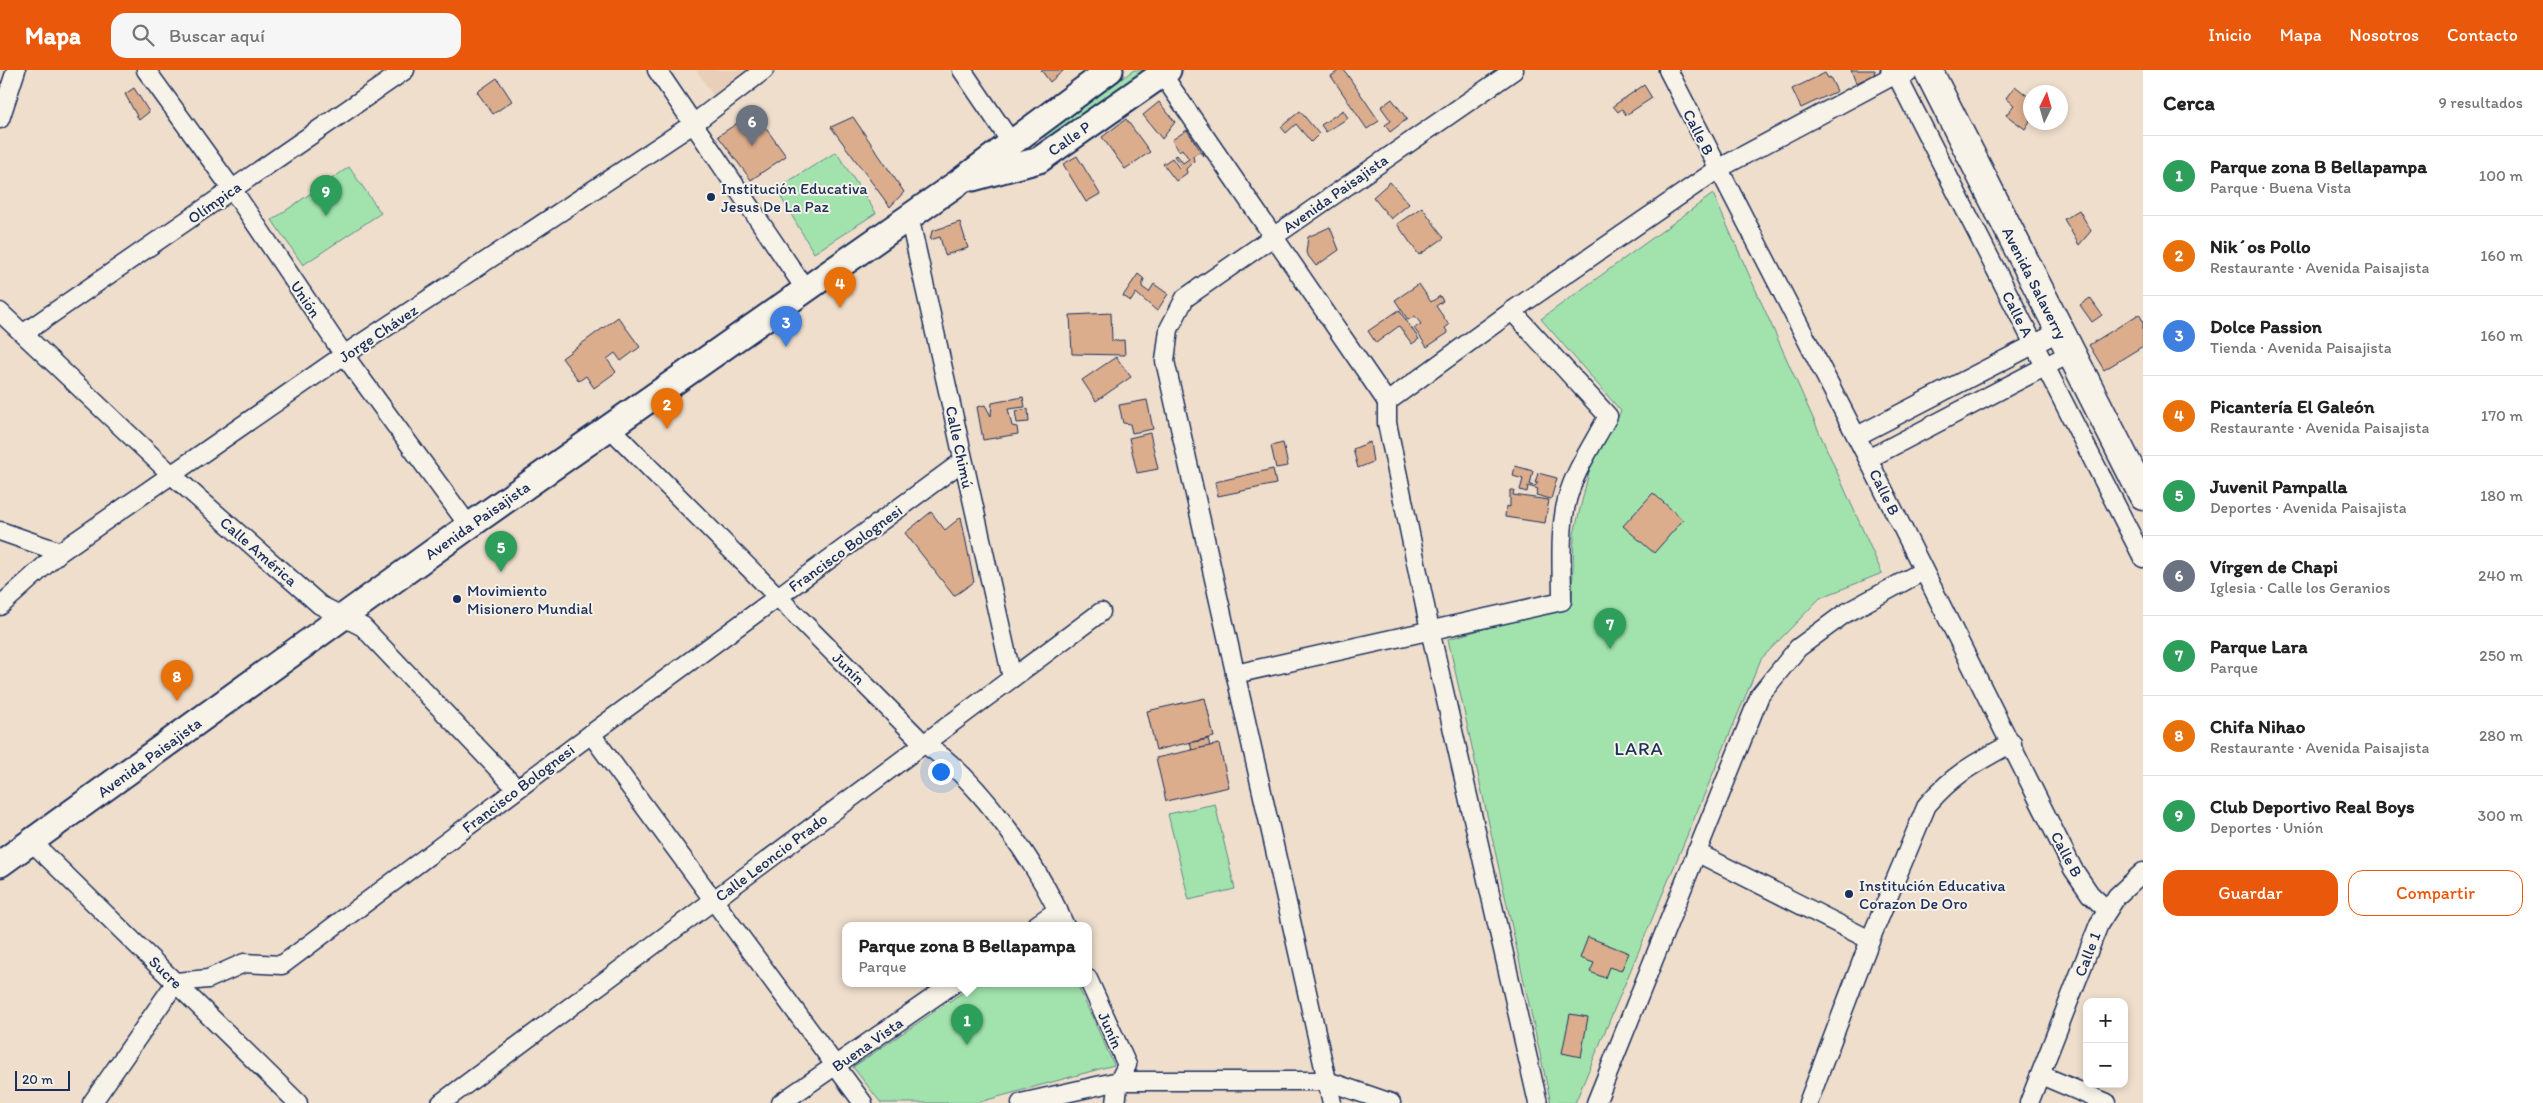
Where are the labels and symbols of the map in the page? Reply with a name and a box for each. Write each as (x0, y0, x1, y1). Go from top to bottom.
north arrow (2023, 85, 2068, 130)
pin: 6 (736, 105, 768, 146)
street label: Calle B (1679, 106, 1718, 158)
street label: Calle P (1044, 117, 1094, 160)
street label: Avenida Paisajista (1279, 150, 1392, 237)
pin: 9 (310, 175, 342, 216)
street label: Olímpica (184, 177, 245, 228)
place label: Institución Educativa Jesus De La Paz (721, 179, 868, 216)
marker: Institución Educativa Jesus De La Paz (705, 191, 717, 203)
street label: Avenida Salaverry (1998, 224, 2071, 343)
pin: 4 (824, 267, 856, 308)
street label: Unión (286, 277, 325, 322)
street label: Calle A (1998, 288, 2037, 340)
street label: Jorge Chávez (335, 300, 422, 367)
pin: 3 (770, 306, 802, 347)
pin: 2 (651, 388, 683, 429)
street label: Calle Chimú (941, 404, 978, 490)
street label: Calle B (1865, 466, 1904, 518)
street label: Avenida Paisajista (421, 477, 534, 564)
street label: Francisco Bolognesi (785, 501, 906, 596)
street label: Calle América (216, 513, 302, 591)
pin: 5 (485, 531, 517, 572)
place label: Movimiento Misionero Mundial (467, 581, 593, 618)
marker: Movimiento Misionero Mundial (451, 593, 463, 605)
pin: 7 (1594, 608, 1626, 649)
street label: Junín (828, 648, 869, 689)
pin: 8 (161, 660, 193, 701)
street label: Avenida Paisajista (94, 713, 205, 802)
district label: LARA (1614, 737, 1664, 760)
street label: Francisco Bolognesi (458, 740, 578, 837)
your location (928, 759, 954, 785)
street label: Calle Leoncio Prado (711, 809, 831, 906)
street label: Calle B (2047, 828, 2086, 880)
place label: Institución Educativa Corazon De Oro (1859, 876, 2006, 913)
marker: Institución Educativa Corazon De Oro (1843, 888, 1855, 900)
street label: Calle 1 (2070, 929, 2105, 979)
street label: Sucre (145, 952, 186, 993)
pin: 1 (951, 1004, 983, 1045)
street label: Junín (1094, 1009, 1127, 1052)
street label: Buena Vista (828, 1013, 907, 1076)
scale bar (15, 1068, 70, 1091)

